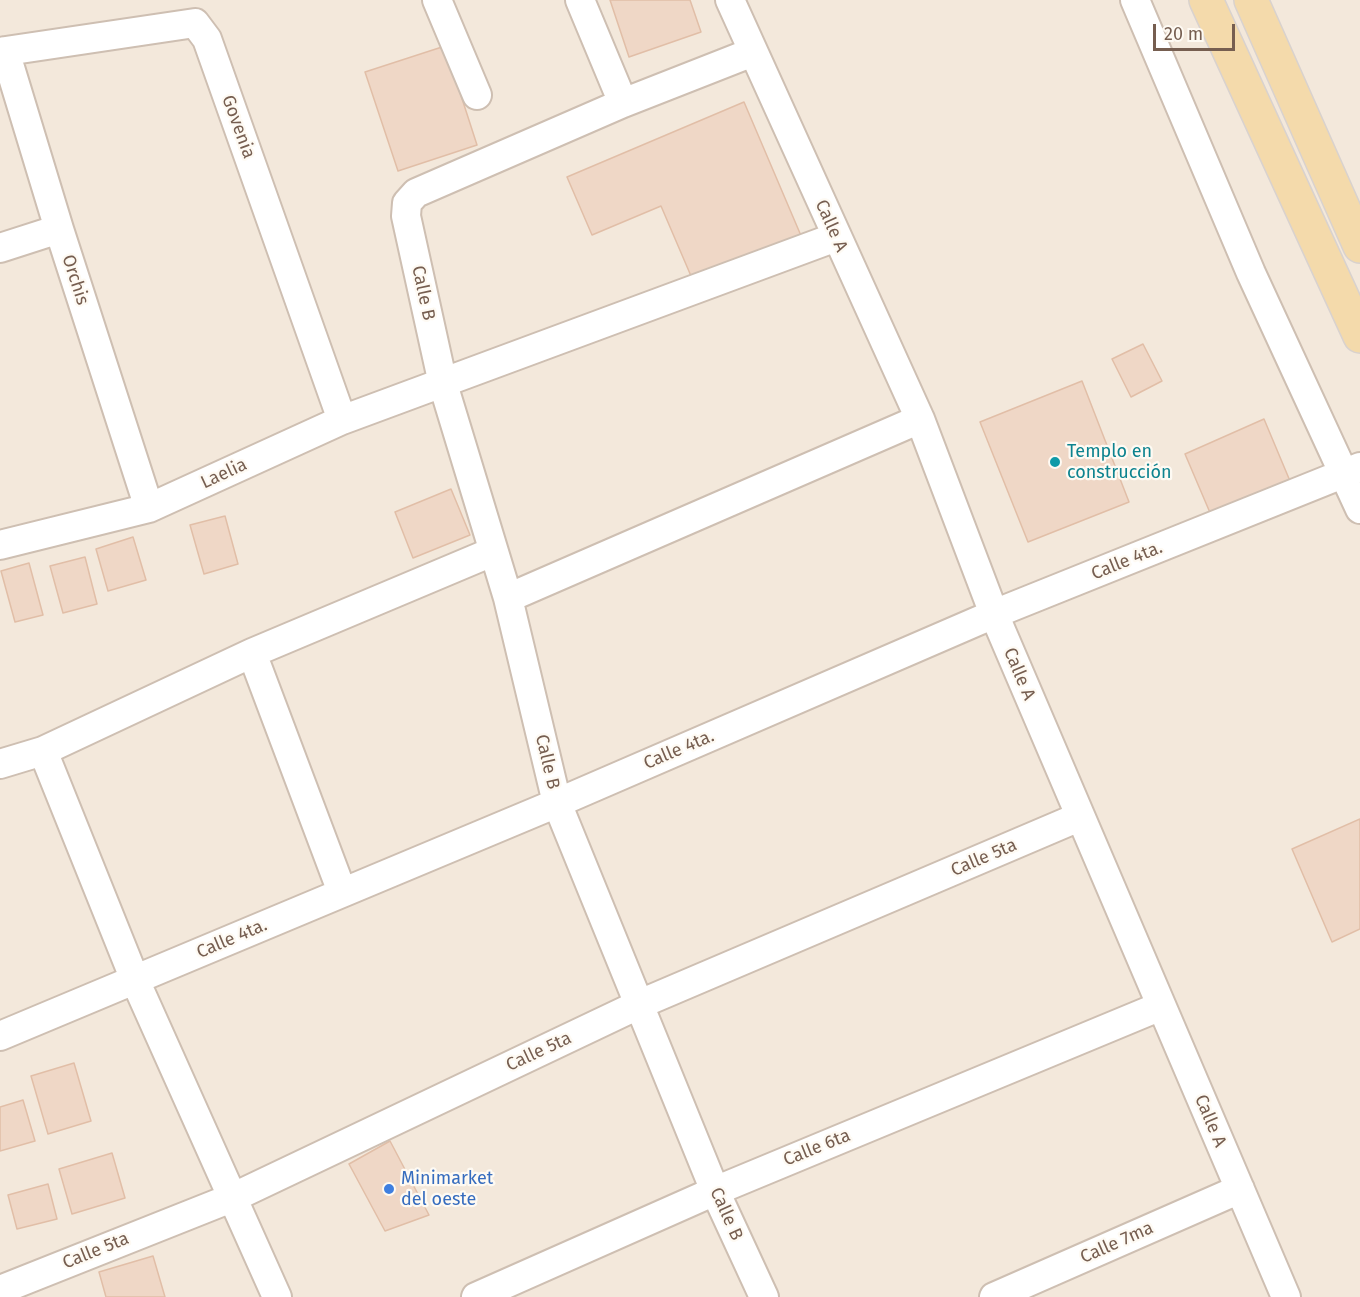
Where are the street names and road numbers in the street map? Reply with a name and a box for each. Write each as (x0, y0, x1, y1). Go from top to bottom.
street label: Govenia (217, 92, 259, 162)
street label: Calle A (810, 197, 852, 255)
street label: Orchis (57, 252, 93, 308)
street label: Calle B (407, 264, 439, 322)
street label: Laelia (197, 454, 251, 494)
street label: Calle 4ta. (1088, 537, 1166, 585)
street label: Calle A (998, 645, 1040, 703)
street label: Calle 4ta. (640, 725, 718, 775)
street label: Calle B (530, 733, 564, 791)
street label: Calle 5ta (948, 834, 1020, 882)
street label: Calle 4ta. (193, 914, 271, 964)
street label: Calle 5ta (503, 1028, 575, 1076)
street label: Calle A (1189, 1092, 1231, 1150)
street label: Calle 6ta (780, 1125, 854, 1171)
street label: Calle B (705, 1184, 747, 1244)
street label: Calle 7ma (1077, 1217, 1157, 1269)
street label: Calle 5ta (60, 1228, 132, 1274)

